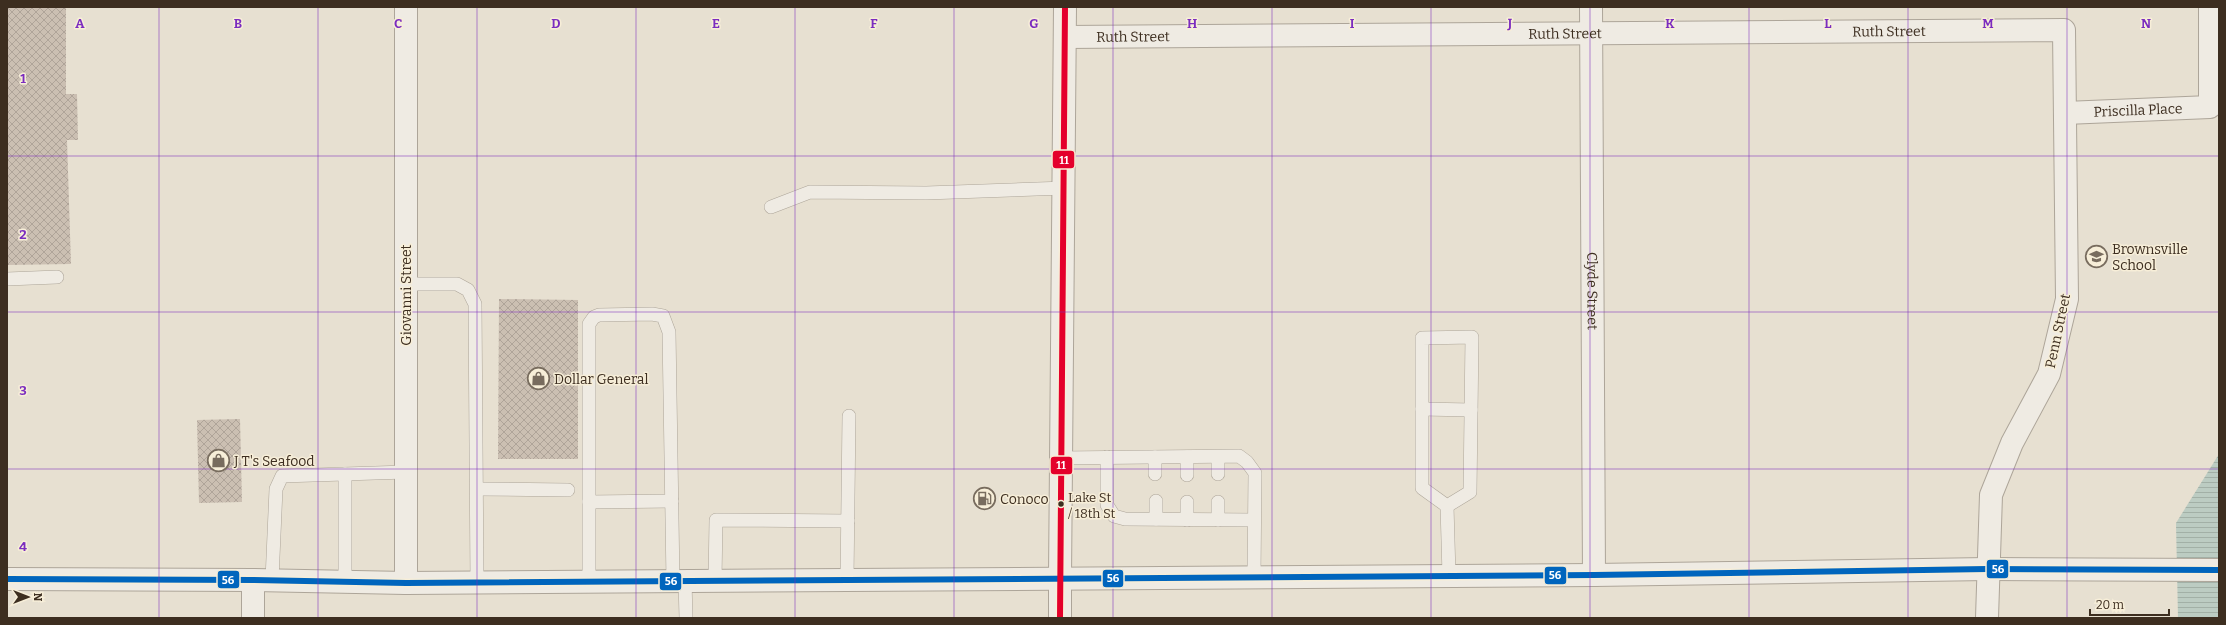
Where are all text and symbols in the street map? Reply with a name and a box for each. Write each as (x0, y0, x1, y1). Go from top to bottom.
text: A (75, 16, 85, 31)
text: B (234, 16, 242, 31)
text: C (394, 16, 402, 31)
text: D (551, 16, 561, 31)
text: E (712, 16, 720, 31)
text: F (870, 16, 878, 31)
text: G (1029, 16, 1039, 31)
text: H (1187, 16, 1197, 31)
text: I (1350, 16, 1355, 31)
text: J (1507, 16, 1513, 31)
text: K (1665, 16, 1675, 31)
text: L (1824, 16, 1832, 31)
text: M (1982, 16, 1994, 31)
text: N (2141, 16, 2151, 31)
street label: Ruth Street (1852, 22, 1926, 40)
street label: Ruth Street (1528, 25, 1602, 42)
street label: Ruth Street (1096, 28, 1170, 45)
text: 1 (20, 71, 26, 86)
street label: Priscilla Place (2093, 100, 2183, 120)
line badge: 11 (1052, 150, 1075, 169)
text: 11 (1059, 154, 1069, 167)
text: 2 (19, 227, 27, 242)
place label: Brownsville School (2112, 241, 2188, 274)
street label: Giovanni Street (398, 244, 415, 346)
school or university icon: Brownsville School (2084, 244, 2110, 270)
street label: Clyde Street (1584, 252, 1601, 330)
street label: Penn Street (2042, 292, 2074, 370)
shop icon: Dollar General (525, 366, 551, 392)
place label: Dollar General (554, 371, 648, 388)
text: 3 (19, 383, 27, 398)
shop icon: J T's Seafood (206, 448, 232, 474)
place label: J T's Seafood (233, 453, 315, 470)
line badge: 11 (1050, 456, 1073, 475)
text: 11 (1056, 459, 1066, 472)
fuel station icon: Conoco (971, 486, 997, 512)
place label: Lake St / 18th St (1068, 490, 1116, 521)
place label: Conoco (1000, 491, 1049, 508)
marker: Lake St / 18th St (1056, 499, 1066, 509)
text: 4 (19, 539, 27, 554)
line badge: 56 (1986, 559, 2009, 579)
text: 56 (1992, 563, 2005, 576)
line badge: 56 (1544, 566, 1567, 585)
line badge: 56 (1102, 569, 1124, 588)
text: 56 (1549, 569, 1562, 582)
line badge: 56 (217, 570, 240, 589)
line badge: 56 (659, 572, 682, 591)
text: 56 (1107, 572, 1120, 585)
text: 56 (222, 574, 235, 587)
text: 56 (665, 575, 678, 588)
north arrow (8, 577, 48, 617)
scale bar (2090, 591, 2169, 617)
text: N (31, 593, 44, 602)
text: 20 m (2096, 598, 2125, 612)

